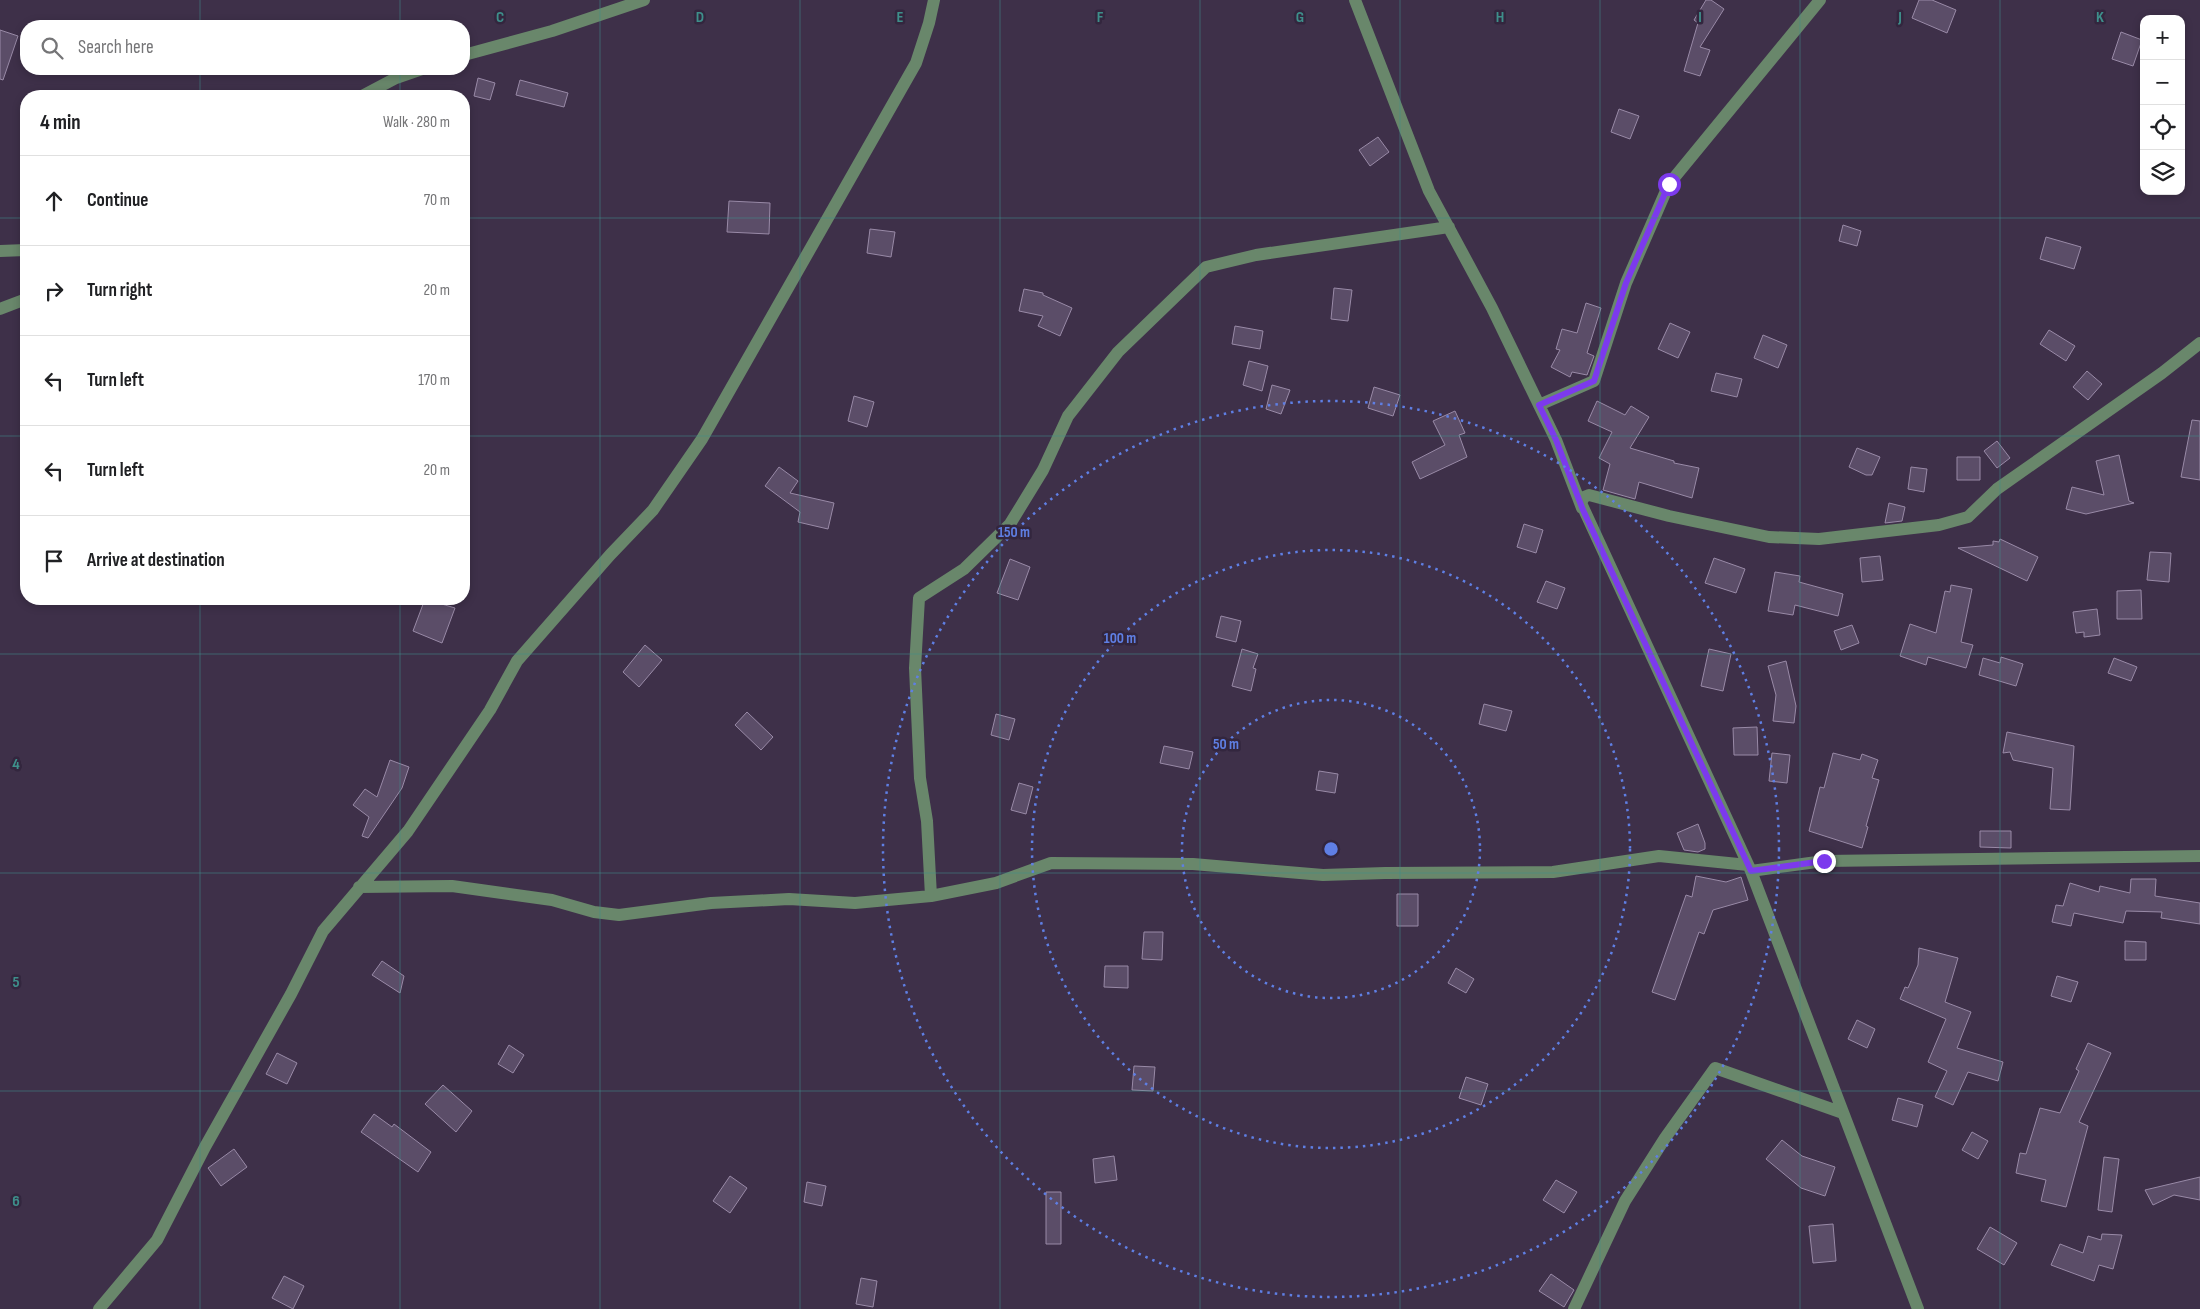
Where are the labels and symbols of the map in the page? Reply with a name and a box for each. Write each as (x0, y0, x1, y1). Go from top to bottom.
text: C (496, 8, 504, 27)
text: D (696, 8, 704, 27)
text: E (897, 8, 904, 27)
text: F (1097, 8, 1104, 27)
text: G (1296, 8, 1304, 27)
text: H (1496, 8, 1504, 27)
text: I (1698, 8, 1702, 27)
text: J (1897, 8, 1902, 27)
text: K (2096, 8, 2104, 27)
route start (1658, 173, 1681, 196)
text: 150 m (998, 523, 1030, 542)
text: 100 m (1104, 629, 1136, 648)
text: 50 m (1213, 735, 1239, 754)
text: 4 (12, 755, 20, 774)
centre of rings (1322, 840, 1340, 858)
route end (1813, 850, 1836, 873)
text: 5 (12, 973, 20, 992)
text: 6 (12, 1192, 20, 1211)

